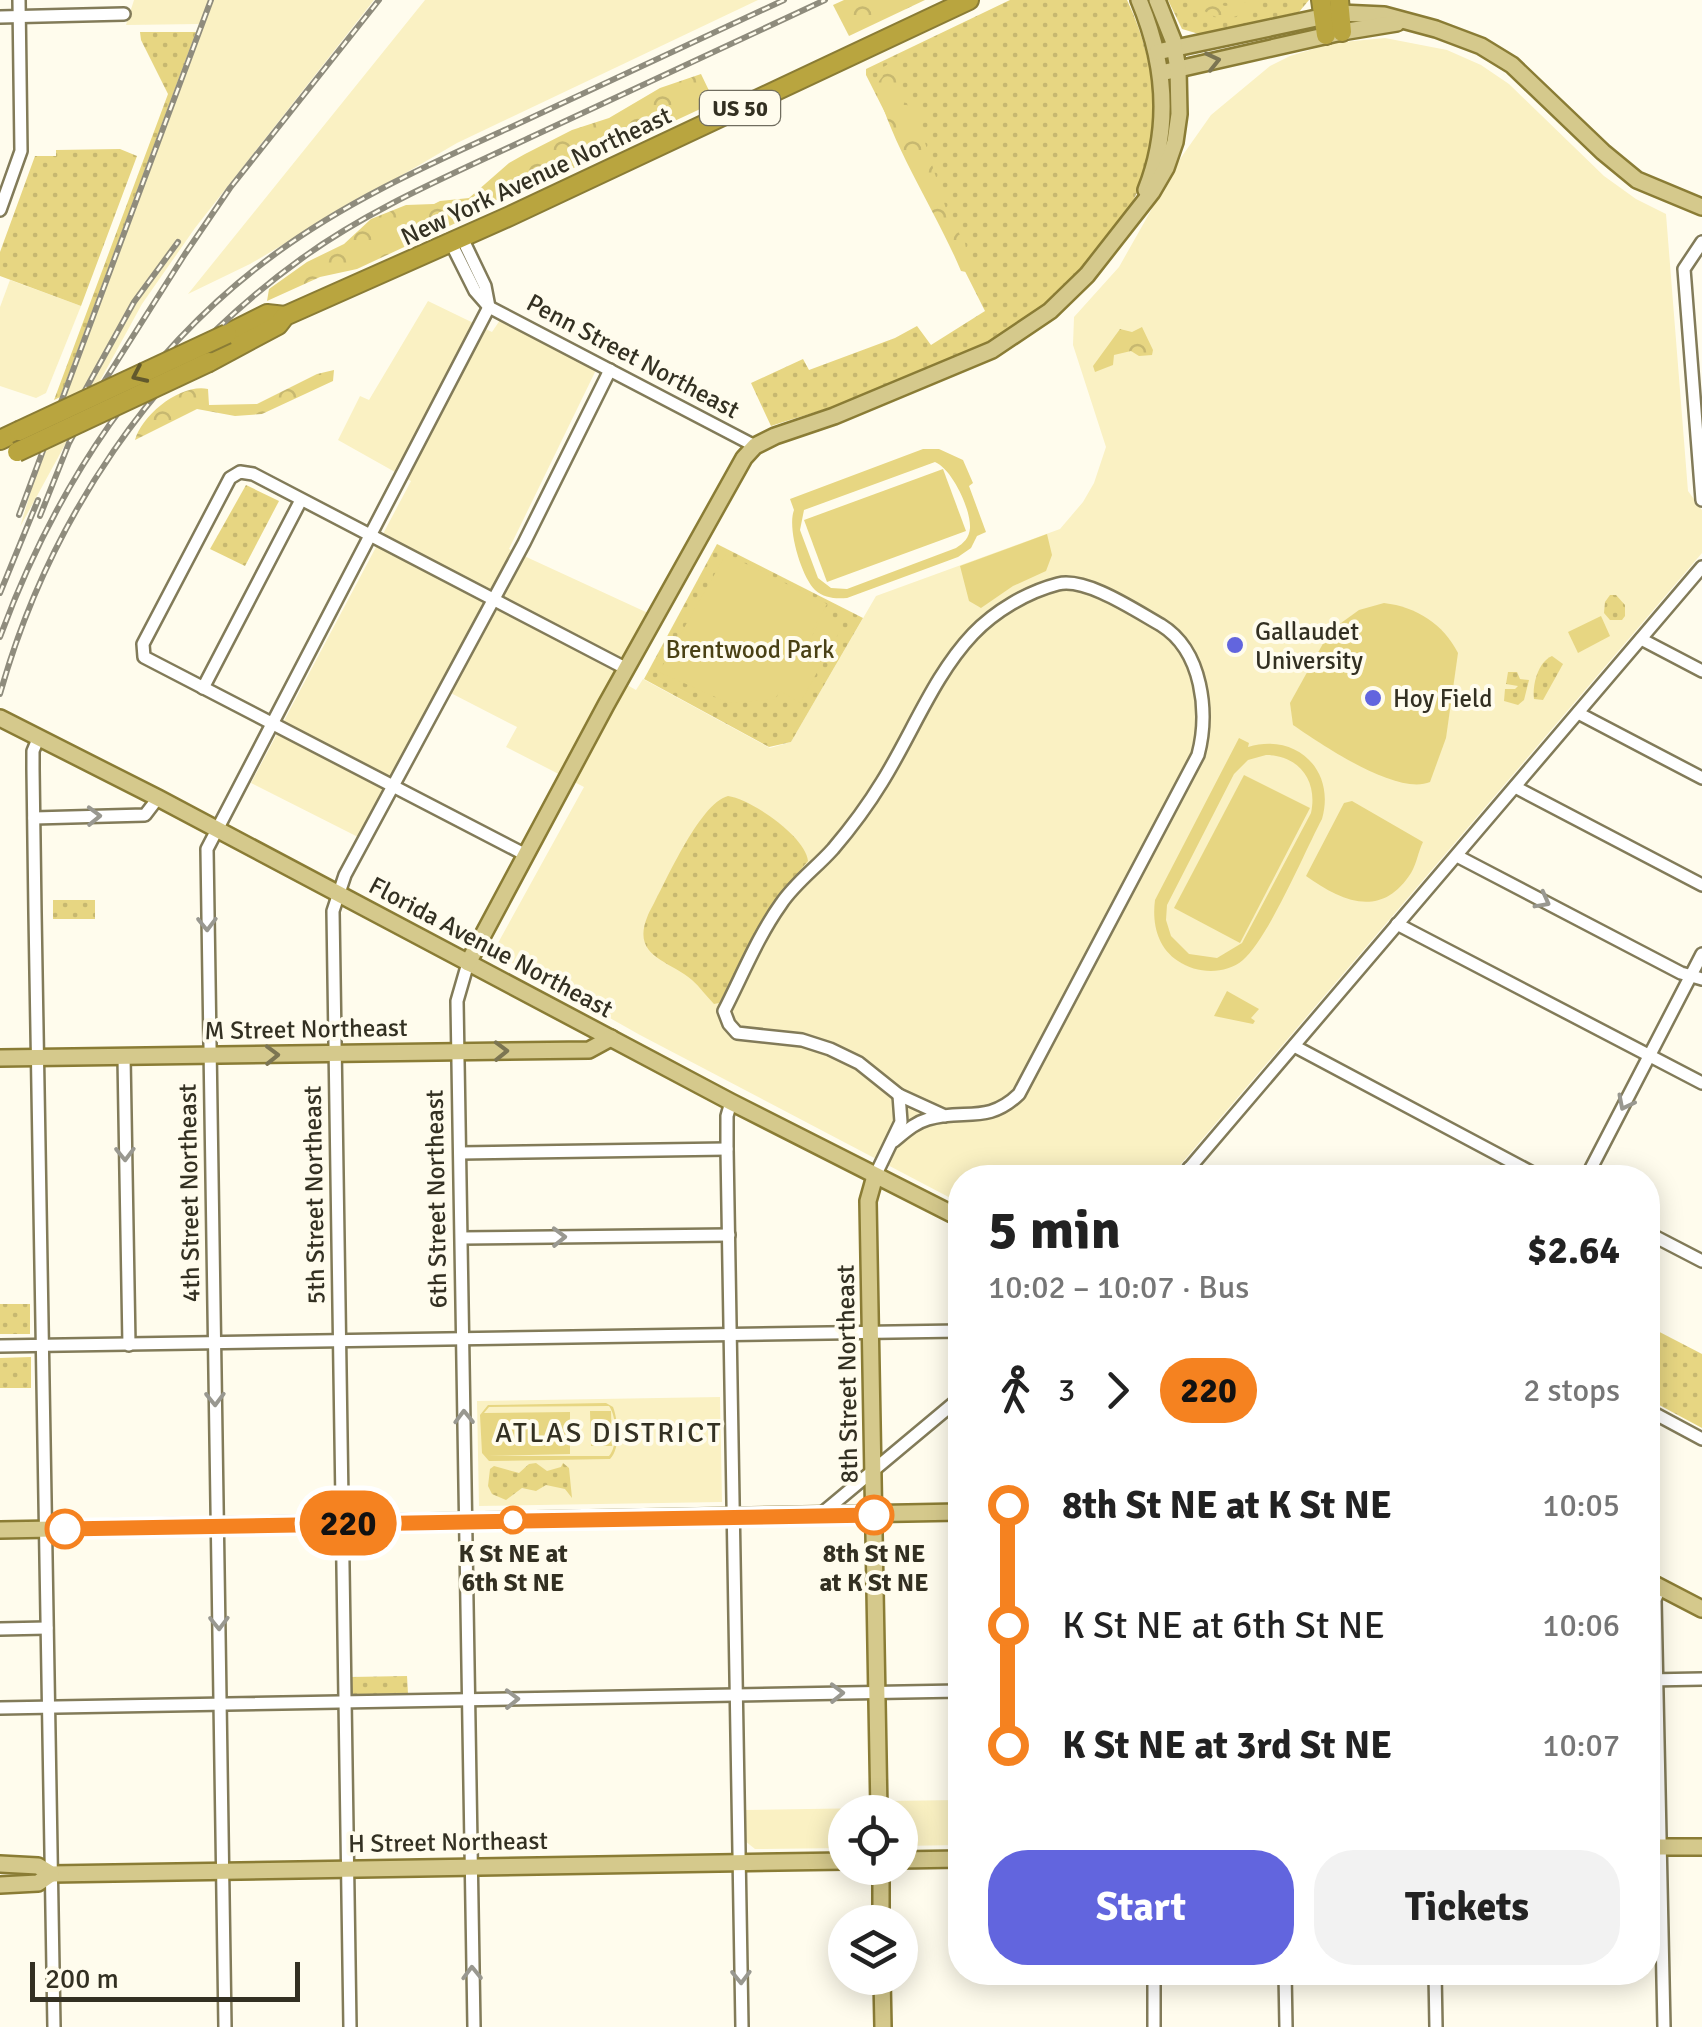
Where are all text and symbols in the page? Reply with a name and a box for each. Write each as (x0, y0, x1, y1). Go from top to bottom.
one-way arrow (1204, 52, 1221, 73)
road number: US 50 (700, 91, 780, 125)
street label: New York Avenue Northeast (396, 100, 676, 252)
street label: Penn Street Northeast (521, 287, 745, 425)
one-way arrow (131, 363, 149, 383)
place label: Gallaudet University (1255, 616, 1363, 676)
park label: Brentwood Park (665, 634, 835, 665)
marker: Gallaudet University (1224, 634, 1246, 656)
place label: Hoy Field (1393, 683, 1492, 714)
marker: Hoy Field (1362, 687, 1384, 709)
one-way arrow (87, 806, 103, 827)
street label: Florida Avenue Northeast (364, 870, 618, 1025)
one-way arrow (1533, 889, 1551, 908)
one-way arrow (197, 917, 218, 933)
street label: M Street Northeast (204, 1012, 408, 1046)
one-way arrow (494, 1041, 510, 1062)
one-way arrow (264, 1045, 280, 1066)
street label: 4th Street Northeast (172, 1083, 206, 1303)
street label: 5th Street Northeast (297, 1085, 331, 1305)
street label: 6th Street Northeast (419, 1089, 453, 1309)
one-way arrow (1618, 1093, 1637, 1111)
one-way arrow (115, 1147, 136, 1163)
text: 5 min (988, 1196, 1121, 1264)
one-way arrow (552, 1226, 568, 1248)
text: $2.64 (1527, 1227, 1620, 1274)
street label: 8th Street Northeast (830, 1264, 864, 1484)
text: 10:02 – 10:07 · Bus (988, 1268, 1249, 1307)
icon: walk (988, 1363, 1043, 1418)
icon: forward (1090, 1363, 1145, 1418)
text: 220 (1180, 1369, 1237, 1412)
text: 3 (1058, 1371, 1075, 1410)
text: 2 stops (1523, 1371, 1620, 1410)
one-way arrow (204, 1392, 226, 1407)
one-way arrow (454, 1409, 475, 1425)
district label: ATLAS DISTRICT (495, 1416, 723, 1450)
text: 8th St NE at K St NE (1062, 1482, 1392, 1529)
text: 10:05 (1542, 1486, 1620, 1525)
line badge: 220 (290, 1490, 406, 1556)
marker: 8th St NE at K St NE (855, 1496, 893, 1534)
text: 220 (320, 1502, 376, 1545)
marker: K St NE at 6th St NE (500, 1507, 526, 1533)
unlabelled marker (46, 1510, 84, 1548)
place label: K St NE at 6th St NE (458, 1538, 568, 1598)
place label: 8th St NE at K St NE (819, 1538, 929, 1598)
text: K St NE at 6th St NE (1062, 1602, 1385, 1649)
text: 10:06 (1542, 1606, 1620, 1645)
one-way arrow (209, 1616, 230, 1632)
one-way arrow (830, 1682, 846, 1704)
one-way arrow (506, 1688, 521, 1710)
text: K St NE at 3rd St NE (1062, 1722, 1392, 1769)
text: 10:07 (1542, 1726, 1620, 1765)
map controls (828, 1795, 918, 1995)
button: locate (828, 1795, 918, 1885)
street label: H Street Northeast (348, 1825, 548, 1859)
button: Start (988, 1850, 1294, 1965)
button: Tickets (1314, 1850, 1620, 1965)
button: layers (828, 1905, 918, 1995)
scale bar (30, 1957, 300, 2002)
text: 200 m (45, 1962, 119, 1996)
one-way arrow (462, 1965, 483, 1981)
one-way arrow (730, 1970, 752, 1986)

